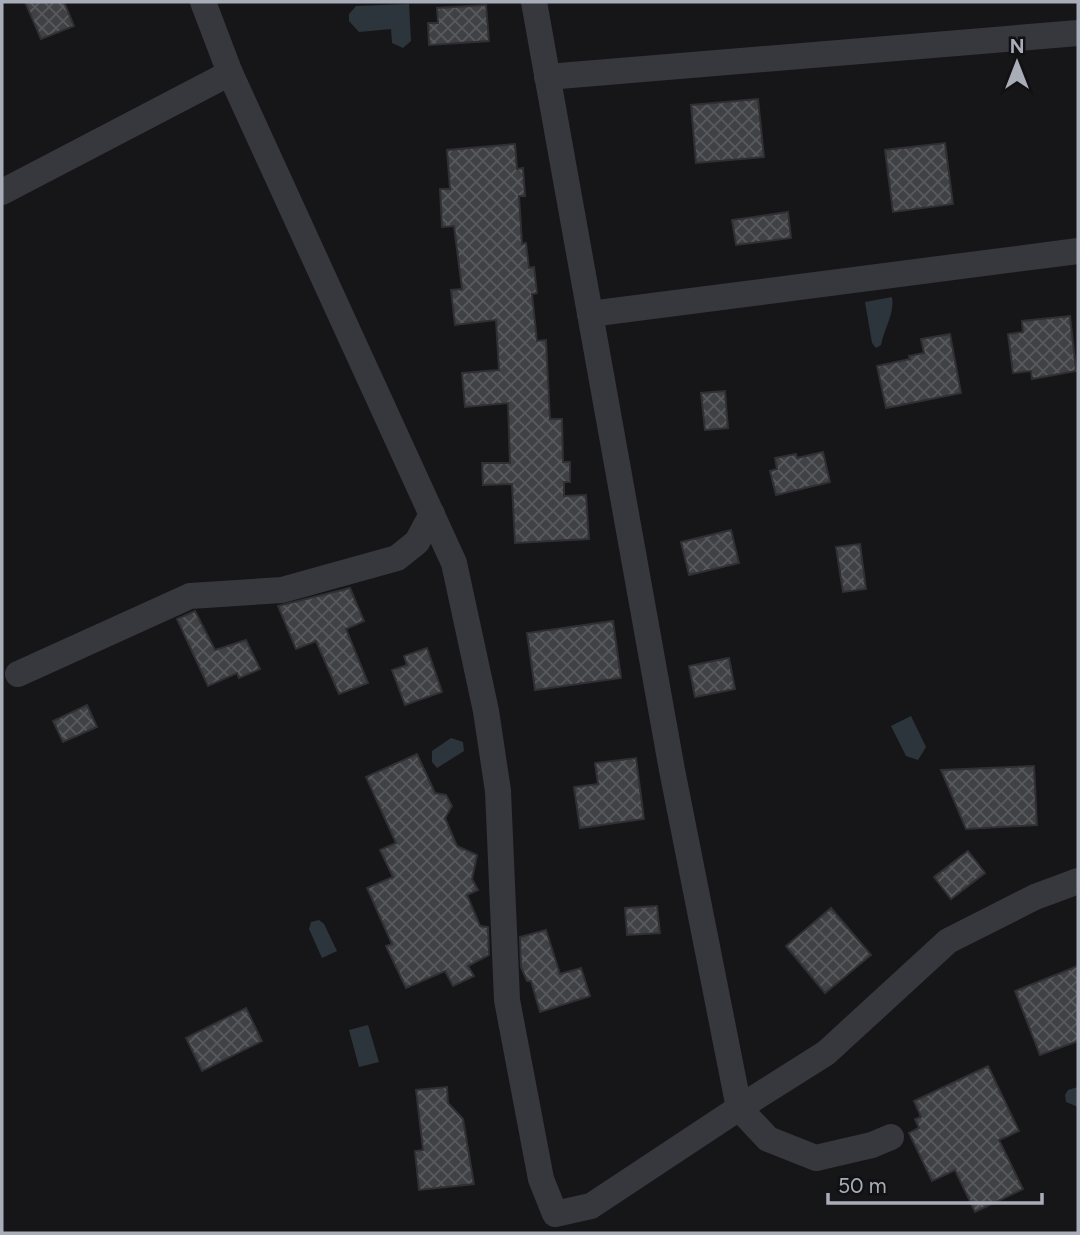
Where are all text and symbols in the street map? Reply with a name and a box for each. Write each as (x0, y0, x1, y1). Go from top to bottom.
north arrow (982, 28, 1052, 98)
text: N (1010, 35, 1024, 58)
scale bar (828, 1162, 1042, 1206)
text: 50 m (838, 1173, 887, 1198)

